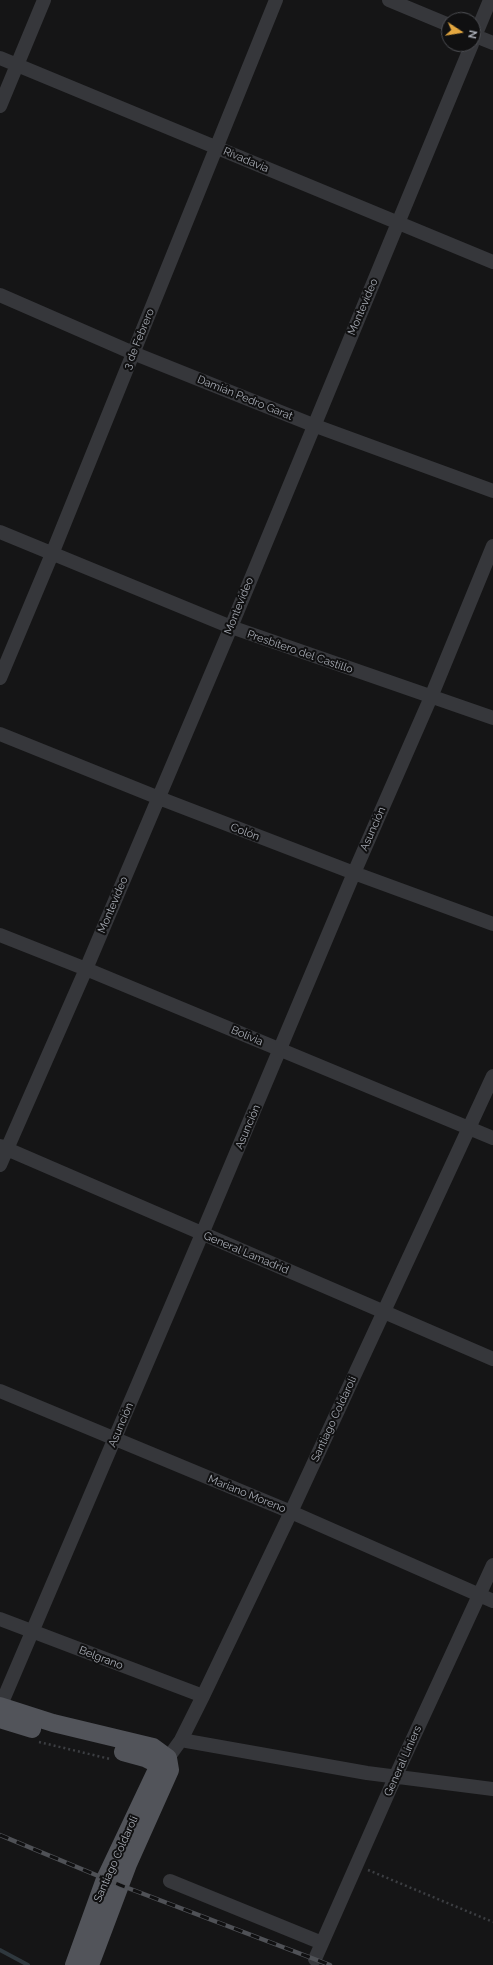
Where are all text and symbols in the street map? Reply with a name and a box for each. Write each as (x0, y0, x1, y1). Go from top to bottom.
north arrow (441, 12, 481, 52)
text: N (465, 29, 479, 40)
street label: Rivadavia (221, 145, 271, 175)
street label: Montevideo (345, 277, 381, 337)
street label: 3 de Febrero (121, 307, 157, 371)
street label: Damián Pedro Garat (195, 373, 295, 423)
street label: Montevideo (222, 576, 256, 636)
street label: Presbítero del Castillo (245, 628, 355, 676)
street label: Asunción (357, 805, 389, 853)
street label: Colón (229, 820, 261, 844)
street label: Montevideo (95, 875, 131, 935)
street label: Bolivia (229, 1023, 265, 1049)
street label: Asunción (233, 1103, 263, 1151)
street label: General Lamadrid (201, 1229, 291, 1277)
street label: Santiago Coldaroli (308, 1374, 360, 1464)
street label: Asunción (106, 1401, 136, 1449)
street label: Mariano Moreno (206, 1472, 288, 1516)
street label: Belgrano (77, 1644, 125, 1672)
street label: General Liniers (381, 1724, 425, 1798)
street label: Santiago Coldaroli (91, 1814, 141, 1904)

